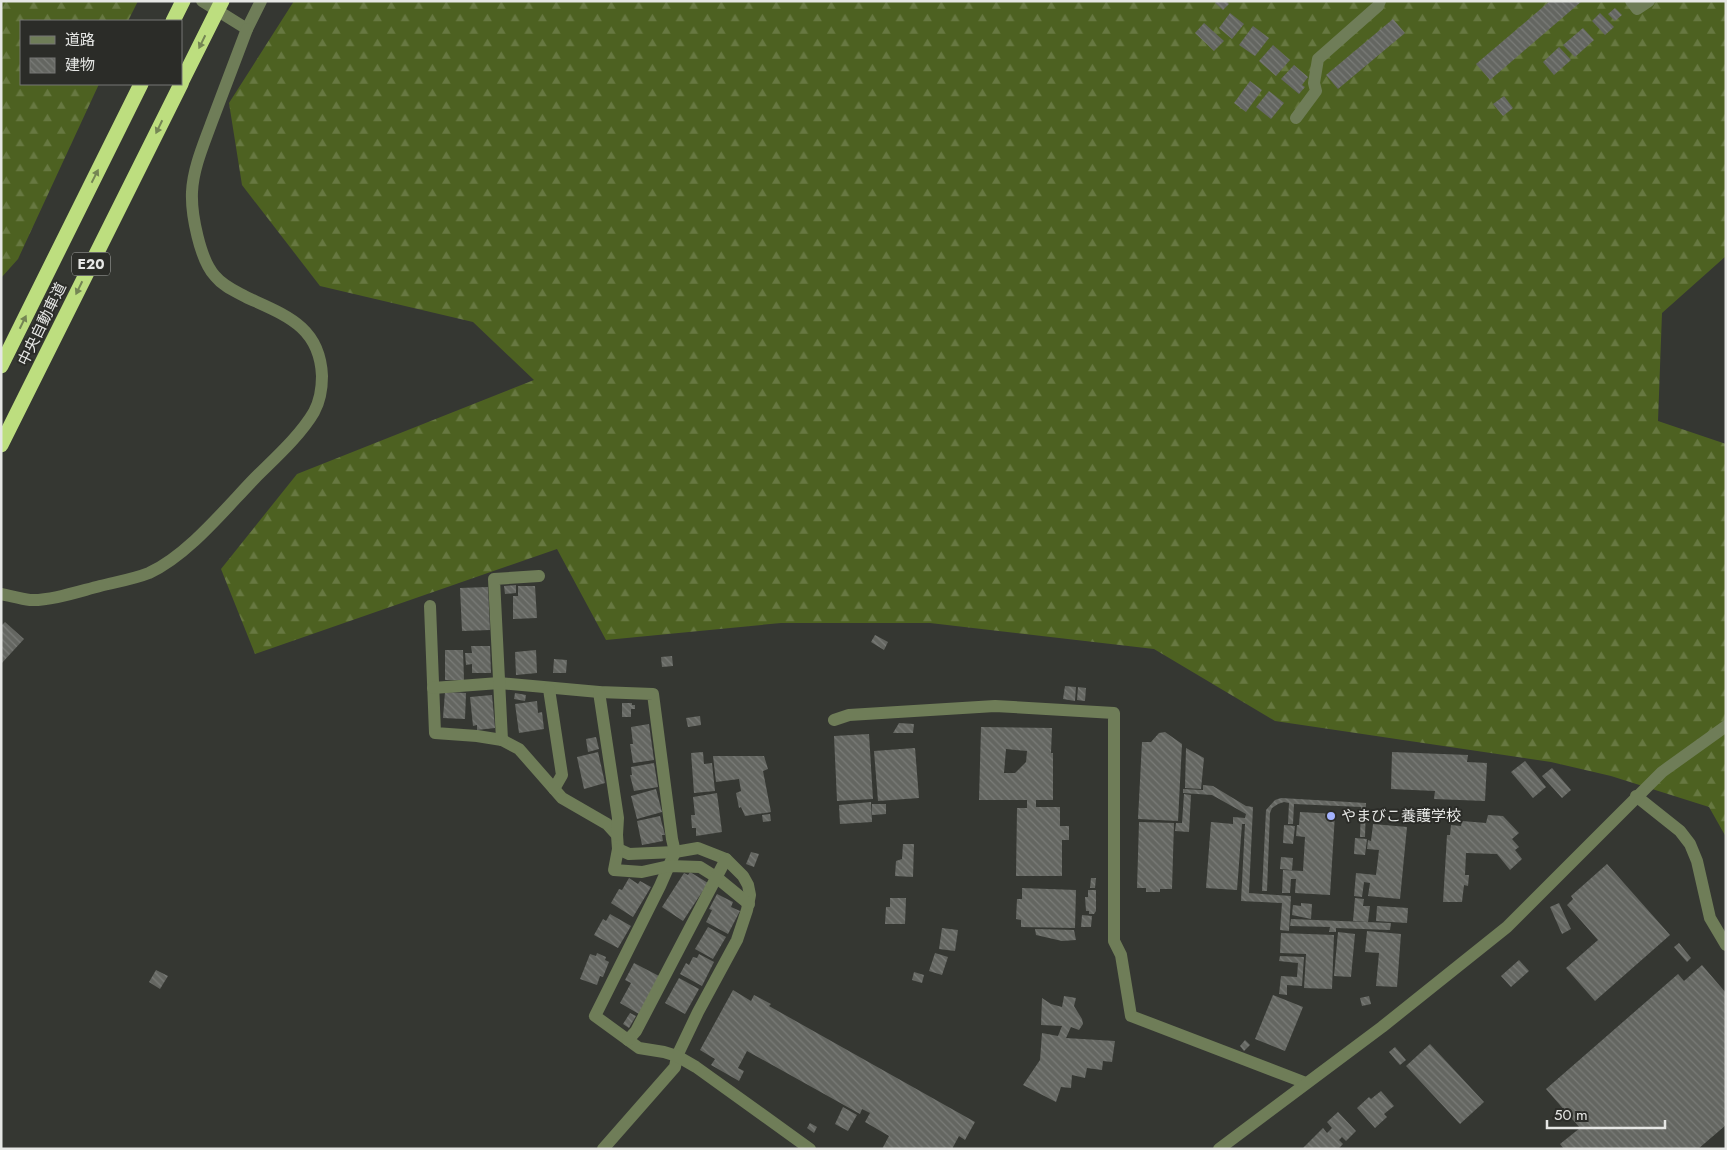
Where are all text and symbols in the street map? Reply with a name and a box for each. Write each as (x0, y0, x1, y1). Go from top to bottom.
legend (20, 20, 182, 85)
text: 道路 (65, 29, 95, 51)
one-way arrow (198, 35, 206, 49)
text: 建物 (65, 54, 95, 76)
one-way arrow (155, 120, 163, 135)
one-way arrow (91, 169, 99, 184)
road number: E20 (72, 252, 110, 276)
street label: 中央自動車道 (12, 279, 72, 369)
one-way arrow (75, 281, 83, 296)
one-way arrow (19, 315, 27, 329)
place label: やまびこ養護学校 (1341, 805, 1461, 827)
marker: やまびこ養護学校 (1325, 810, 1337, 822)
scale bar (1547, 1098, 1664, 1130)
text: 50 m (1554, 1104, 1588, 1126)

